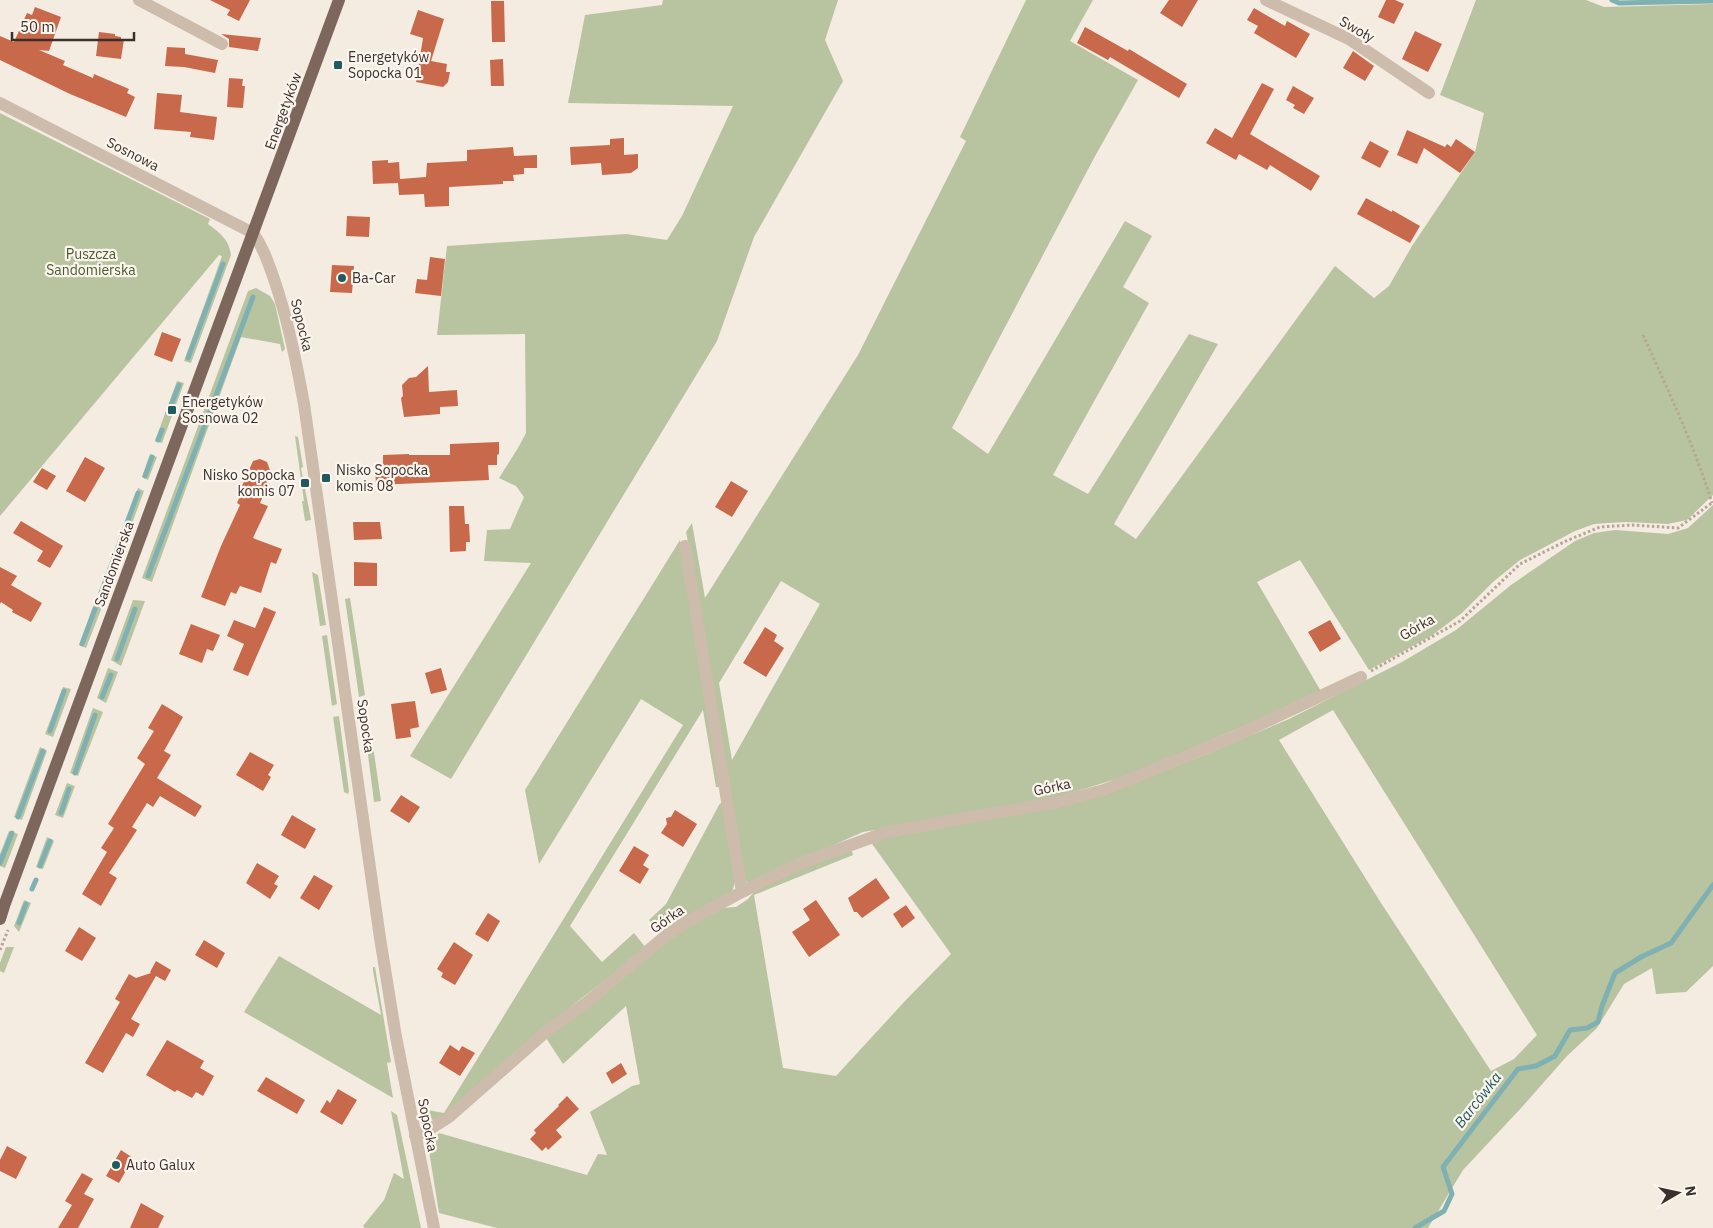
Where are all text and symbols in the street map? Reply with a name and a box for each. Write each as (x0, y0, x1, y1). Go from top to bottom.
scale bar (12, 10, 135, 42)
street label: Swoły (1336, 12, 1378, 46)
text: 50 m (20, 17, 55, 36)
place label: Energetyków Sopocka 01 (348, 48, 429, 82)
marker: Energetyków Sopocka 01 (332, 59, 344, 71)
street label: Energetyków (261, 70, 305, 152)
street label: Sosnowa (104, 133, 163, 175)
park label: Puszcza Sandomierska (46, 245, 136, 279)
place label: Ba-Car (352, 269, 396, 287)
marker: Ba-Car (336, 272, 348, 284)
street label: Sopocka (287, 297, 317, 354)
place label: Energetyków Sosnowa 02 (182, 393, 263, 427)
marker: Energetyków Sosnowa 02 (166, 404, 178, 416)
place label: Nisko Sopocka komis 08 (336, 461, 429, 495)
place label: Nisko Sopocka komis 07 (203, 466, 296, 500)
marker: Nisko Sopocka komis 08 (320, 472, 332, 484)
marker: Nisko Sopocka komis 07 (299, 477, 311, 489)
street label: Sandomierska (90, 518, 138, 609)
street label: Górka (1396, 610, 1438, 644)
street label: Sopocka (353, 698, 379, 754)
street label: Górka (1032, 774, 1073, 800)
street label: Górka (646, 901, 688, 937)
water label: Barcówka (1450, 1068, 1506, 1132)
street label: Sopocka (414, 1097, 442, 1154)
place label: Auto Galux (126, 1156, 195, 1174)
marker: Auto Galux (110, 1159, 122, 1171)
north arrow (1653, 1168, 1703, 1218)
text: N (1681, 1185, 1701, 1197)

